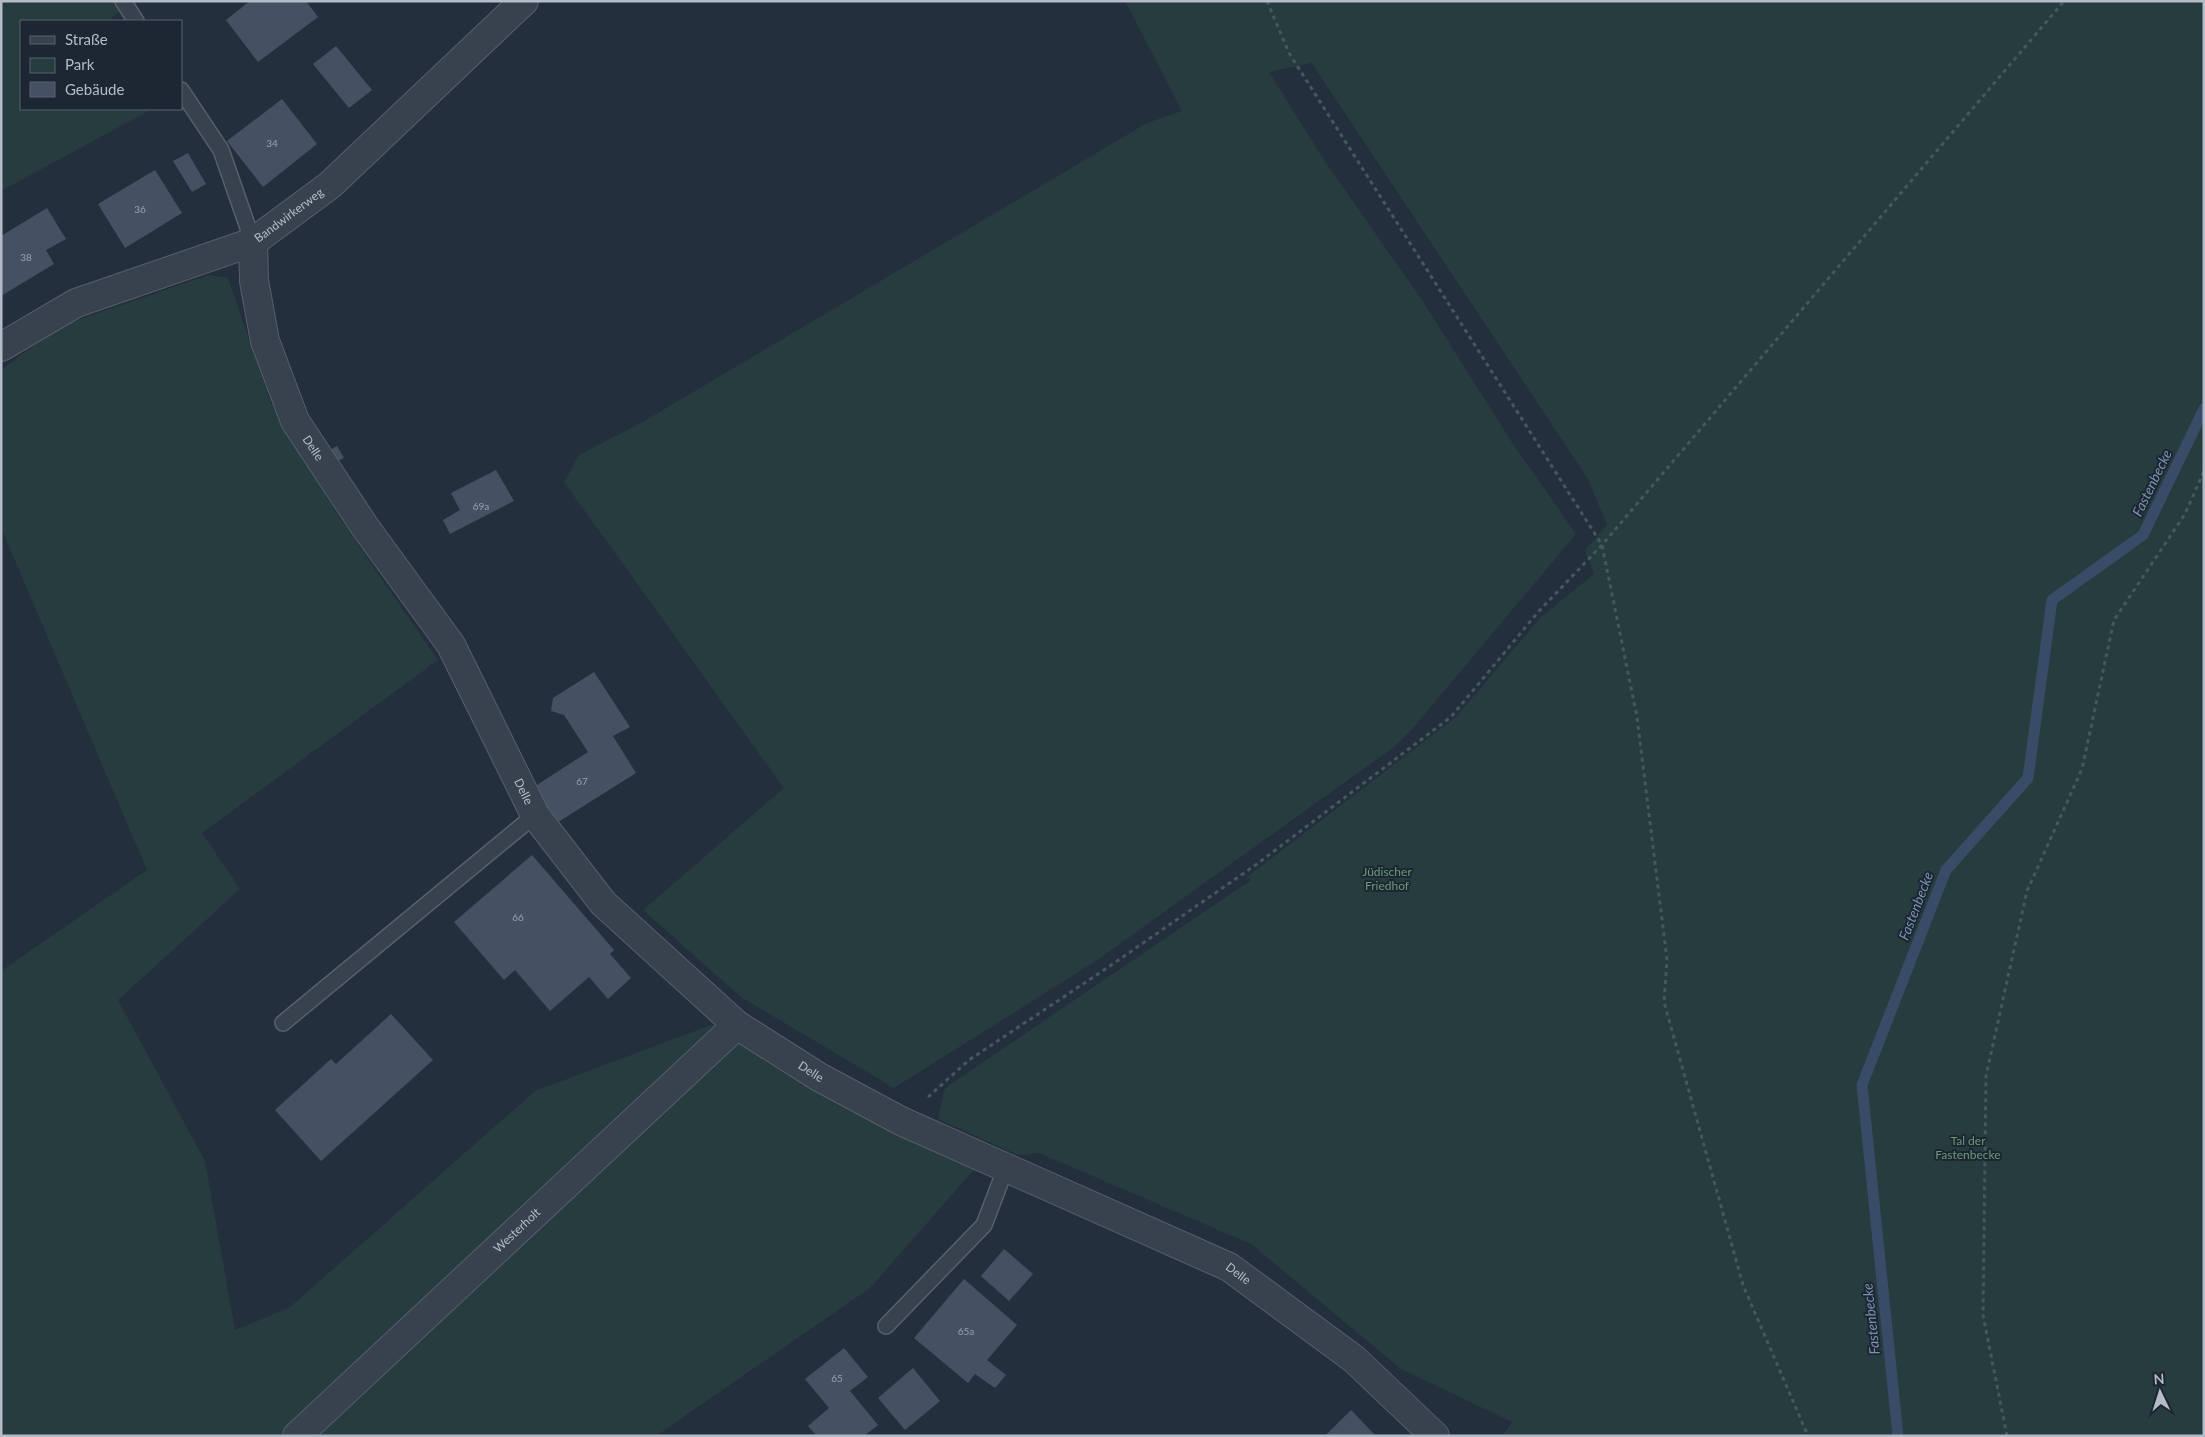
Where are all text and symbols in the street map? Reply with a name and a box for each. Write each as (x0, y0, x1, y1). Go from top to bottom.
legend (20, 20, 182, 110)
text: Straße (65, 30, 108, 48)
text: Park (65, 55, 95, 73)
text: Gebäude (65, 80, 124, 98)
house number: 34 (266, 137, 278, 149)
street label: Bandwirkerweg (251, 184, 326, 245)
house number: 36 (134, 203, 146, 215)
house number: 38 (20, 251, 32, 263)
street label: Delle (300, 432, 327, 463)
water label: Fastenbecke (2128, 447, 2175, 519)
house number: 69a (473, 500, 489, 512)
house number: 67 (576, 775, 588, 787)
street label: Delle (511, 776, 537, 807)
park label: Jüdischer Friedhof (1362, 864, 1412, 893)
water label: Fastenbecke (1895, 869, 1936, 942)
house number: 66 (512, 911, 524, 923)
street label: Delle (796, 1058, 826, 1085)
park label: Tal der Fastenbecke (1935, 1133, 2001, 1162)
street label: Westerholt (490, 1204, 544, 1256)
street label: Delle (1223, 1259, 1254, 1287)
water label: Fastenbecke (1858, 1282, 1883, 1356)
house number: 65a (958, 1325, 974, 1337)
north arrow (2135, 1367, 2185, 1417)
text: N (2153, 1370, 2165, 1387)
house number: 65 (831, 1372, 843, 1384)

